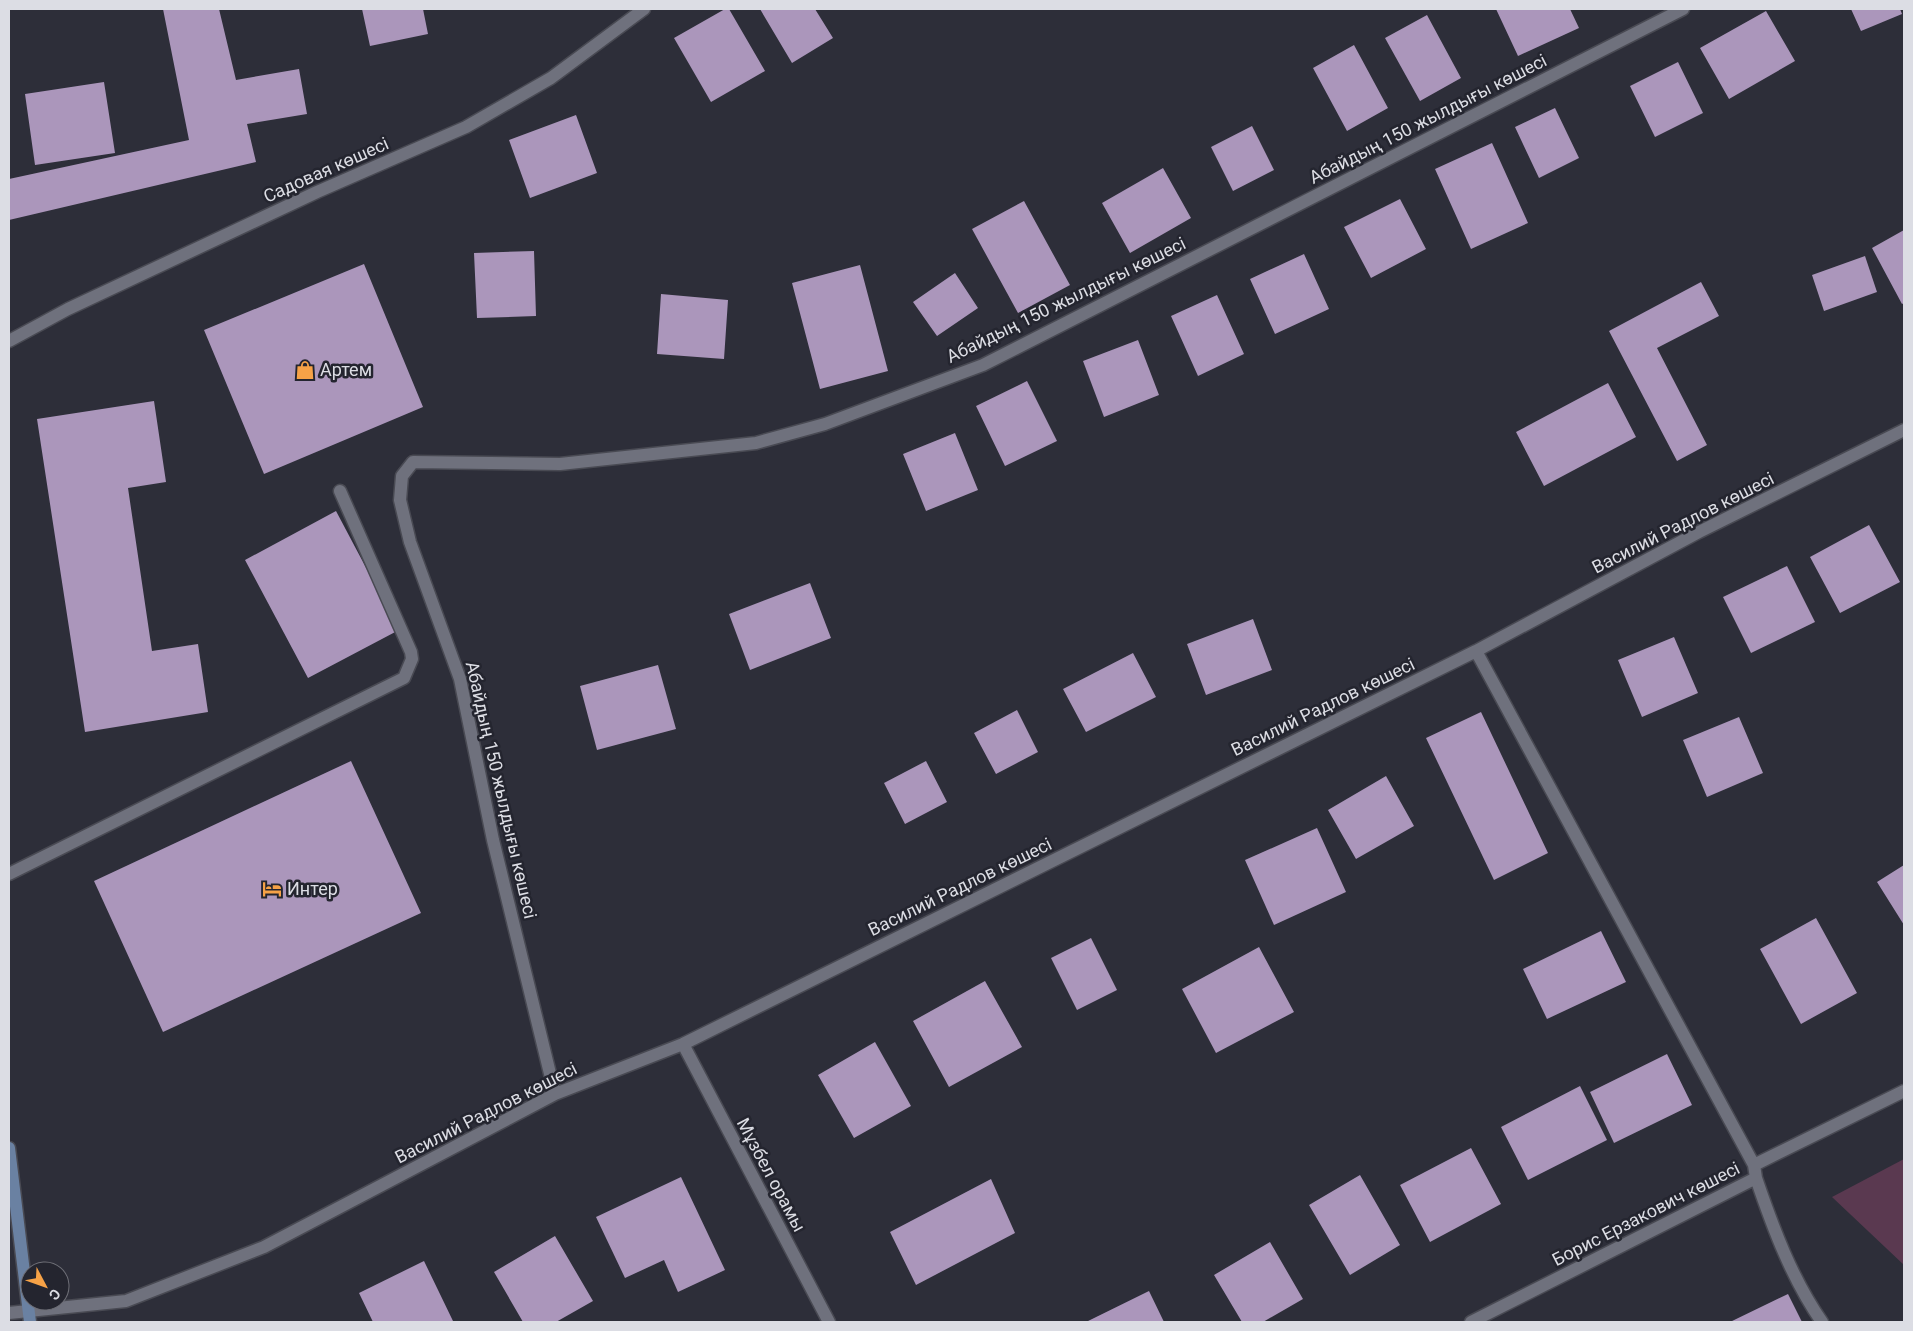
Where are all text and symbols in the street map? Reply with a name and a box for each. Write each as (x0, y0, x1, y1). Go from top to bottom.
street label: Абайдың 150 жылдығы көшесі (1306, 49, 1550, 188)
street label: Садовая көшесі (260, 133, 392, 207)
street label: Абайдың 150 жылдығы көшесі (943, 232, 1189, 367)
shop icon: Артем (294, 359, 316, 381)
place label: Артем (320, 359, 372, 380)
street label: Василий Радлов көшесі (1588, 467, 1777, 578)
street label: Василий Радлов көшесі (1228, 653, 1418, 760)
street label: Абайдың 150 жылдығы көшесі (462, 659, 541, 921)
street label: Василий Радлов көшесі (865, 833, 1055, 940)
hotel icon: Интер (261, 878, 283, 900)
place label: Интер (287, 878, 338, 899)
street label: Василий Радлов көшесі (391, 1057, 580, 1168)
street label: Мұзбел орамы (733, 1114, 810, 1235)
street label: Борис Ерзакович көшесі (1548, 1157, 1743, 1270)
north arrow (20, 1261, 70, 1311)
text: С (46, 1286, 64, 1303)

